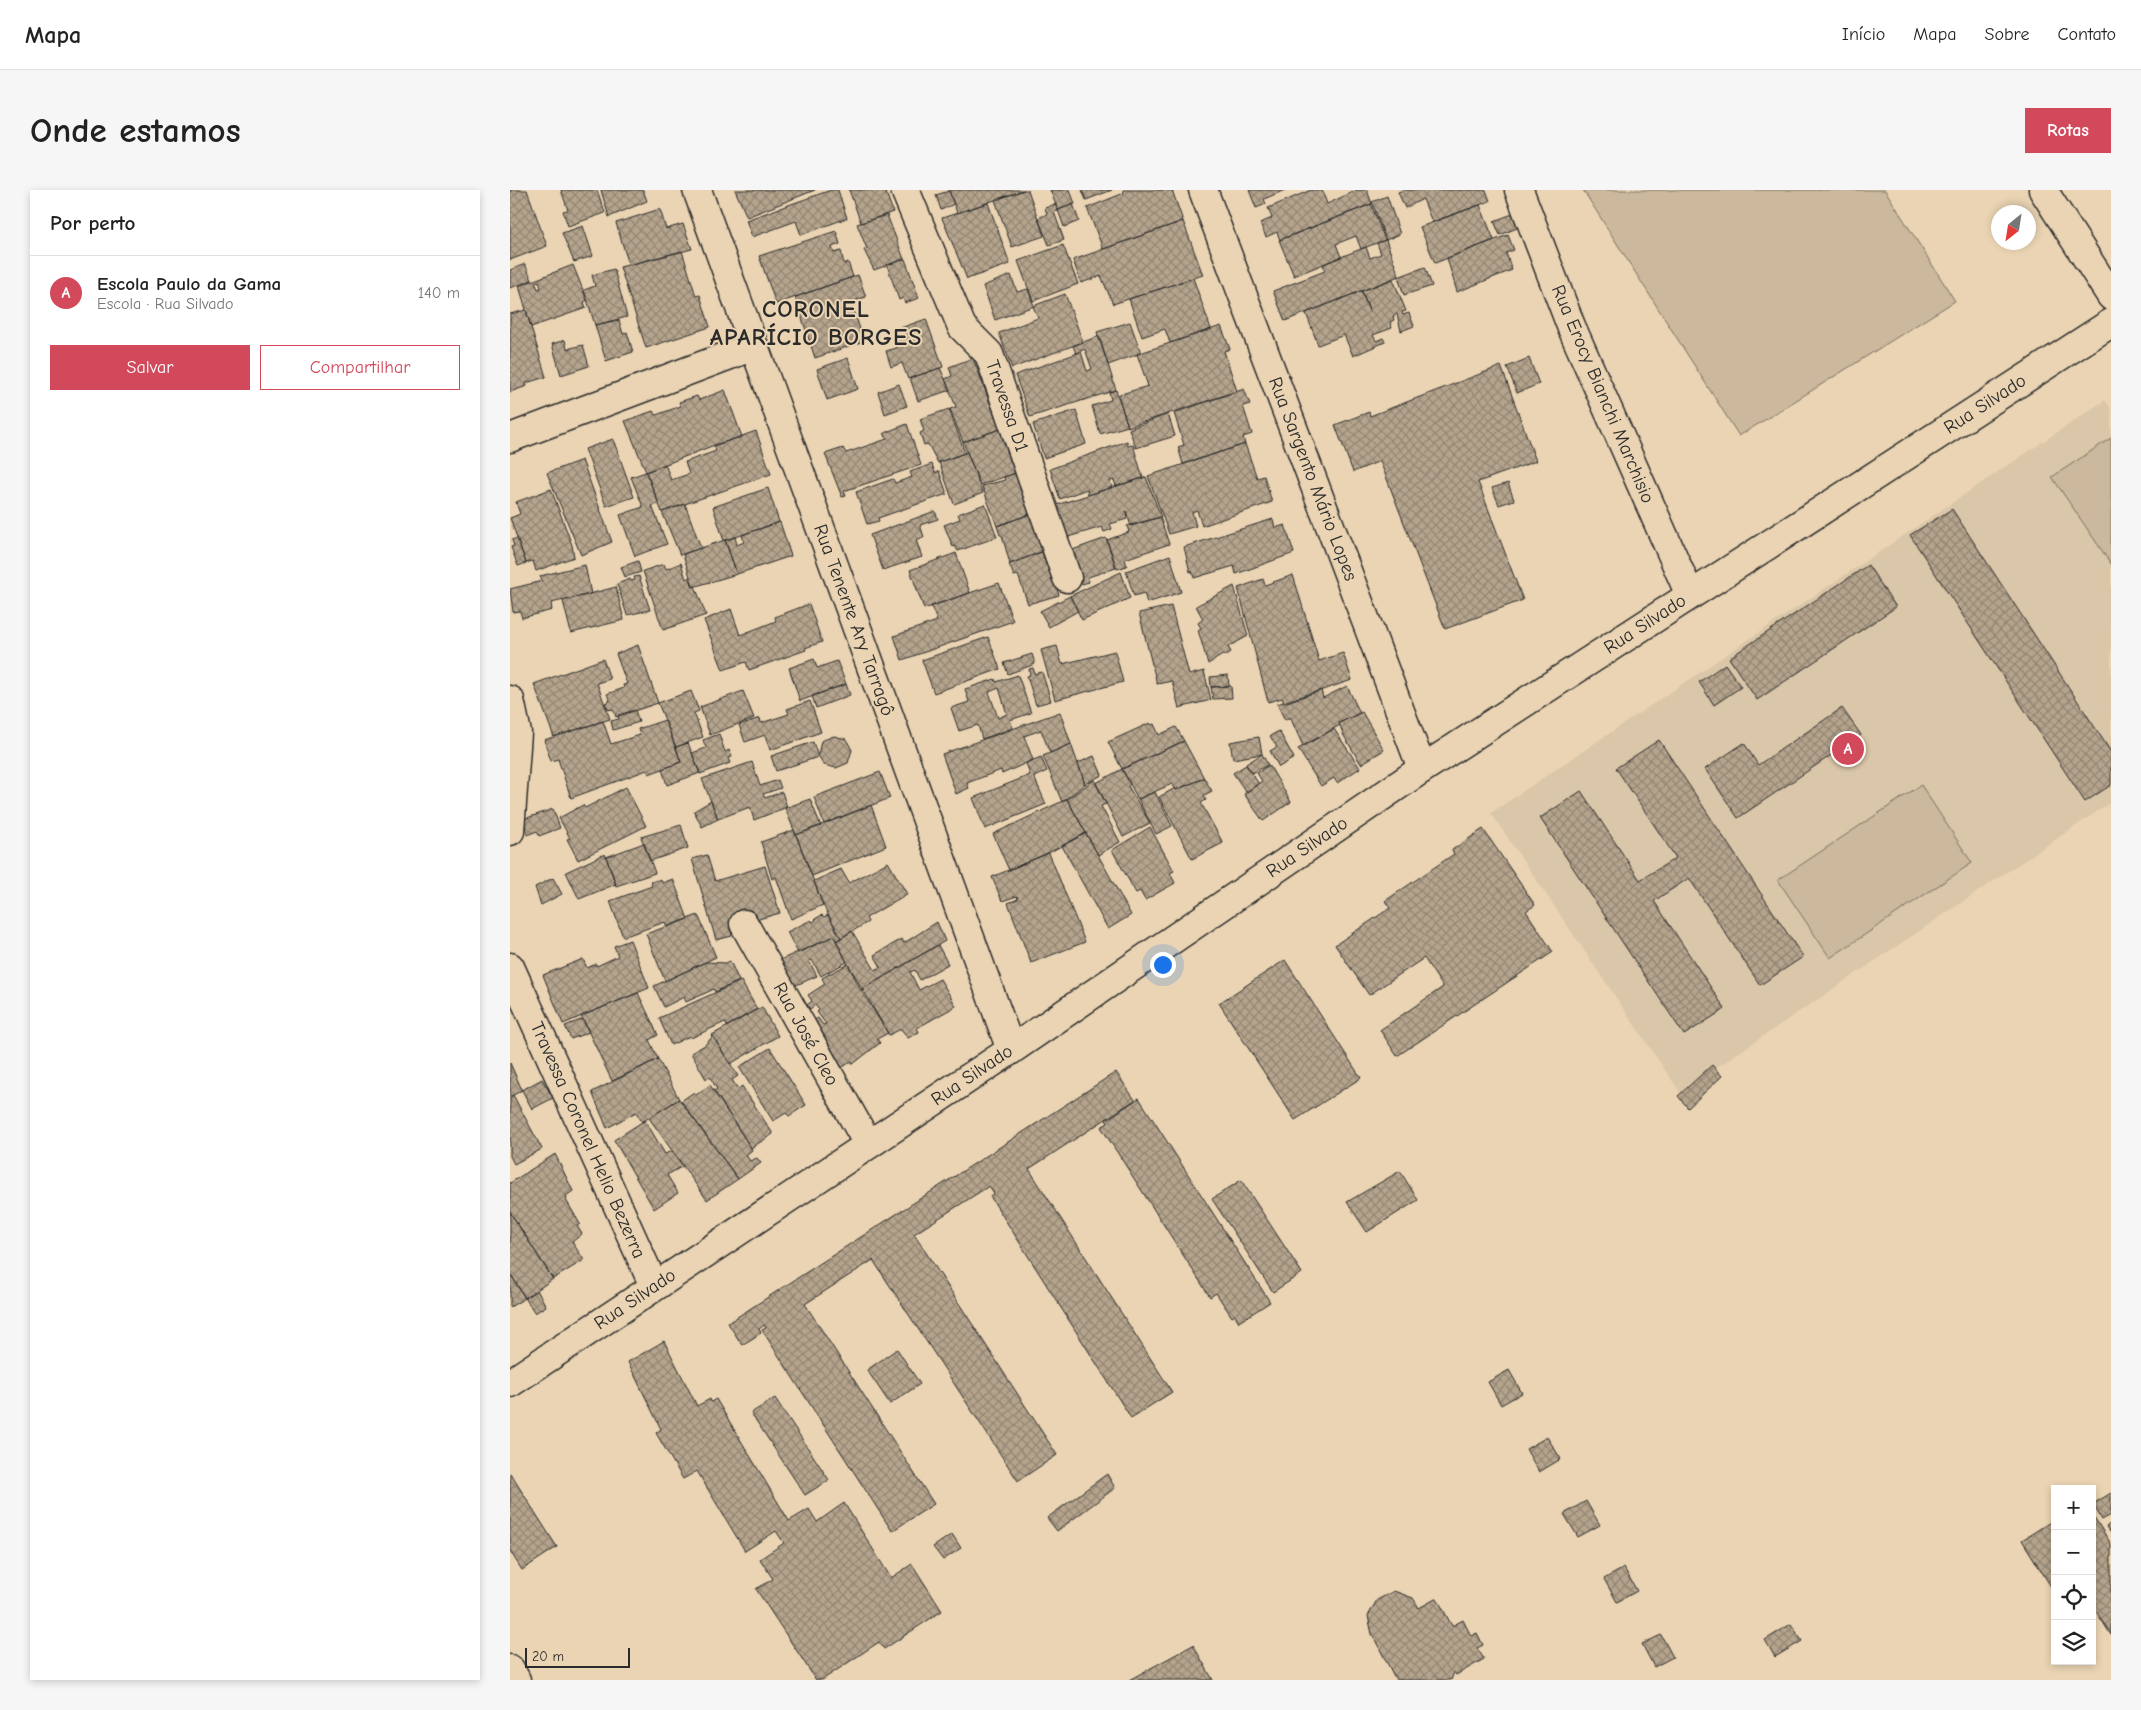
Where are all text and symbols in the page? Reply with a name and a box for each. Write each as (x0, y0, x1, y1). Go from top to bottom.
text: Mapa (25, 21, 81, 49)
text: Início (1842, 24, 1885, 45)
text: Mapa (1913, 24, 1956, 45)
text: Sobre (1984, 24, 2029, 45)
text: Contato (2057, 24, 2116, 45)
button: Rotas (2025, 108, 2111, 153)
text: Onde estamos (30, 110, 241, 151)
north arrow (1991, 205, 2036, 250)
text: Por perto (50, 211, 135, 235)
text: Escola Paulo da Gama (97, 273, 281, 295)
street label: Rua Erocy Bianchi Marchisio (1547, 282, 1659, 506)
text: A (62, 284, 70, 302)
text: 140 m (418, 284, 460, 302)
text: Escola · Rua Silvado (97, 295, 234, 313)
district label: CORONEL APARÍCIO BORGES (710, 295, 922, 351)
button: Salvar (50, 345, 250, 390)
button: Compartilhar (260, 345, 460, 390)
street label: Travessa D1 (981, 357, 1033, 455)
street label: Rua Silvado (1940, 369, 2030, 439)
street label: Rua Sargento Mário Lopes (1264, 374, 1362, 584)
street label: Rua Tenente Ary Tarragô (809, 521, 899, 719)
street label: Rua Silvado (1600, 589, 1690, 659)
pin: A (1832, 730, 1864, 768)
street label: Rua Silvado (1262, 812, 1352, 882)
your location (1150, 952, 1176, 978)
street label: Rua José Cleo (769, 978, 843, 1090)
street label: Travessa Coronel Helio Bezerra (526, 1018, 650, 1262)
street label: Rua Silvado (927, 1040, 1017, 1110)
street label: Rua Silvado (590, 1264, 680, 1334)
map controls (2051, 1485, 2096, 1665)
button: + (2051, 1485, 2096, 1530)
button: − (2051, 1530, 2096, 1575)
button: locate (2051, 1575, 2096, 1620)
button: layers (2051, 1620, 2096, 1665)
scale bar (525, 1645, 630, 1668)
text: 20 m (532, 1648, 564, 1665)

